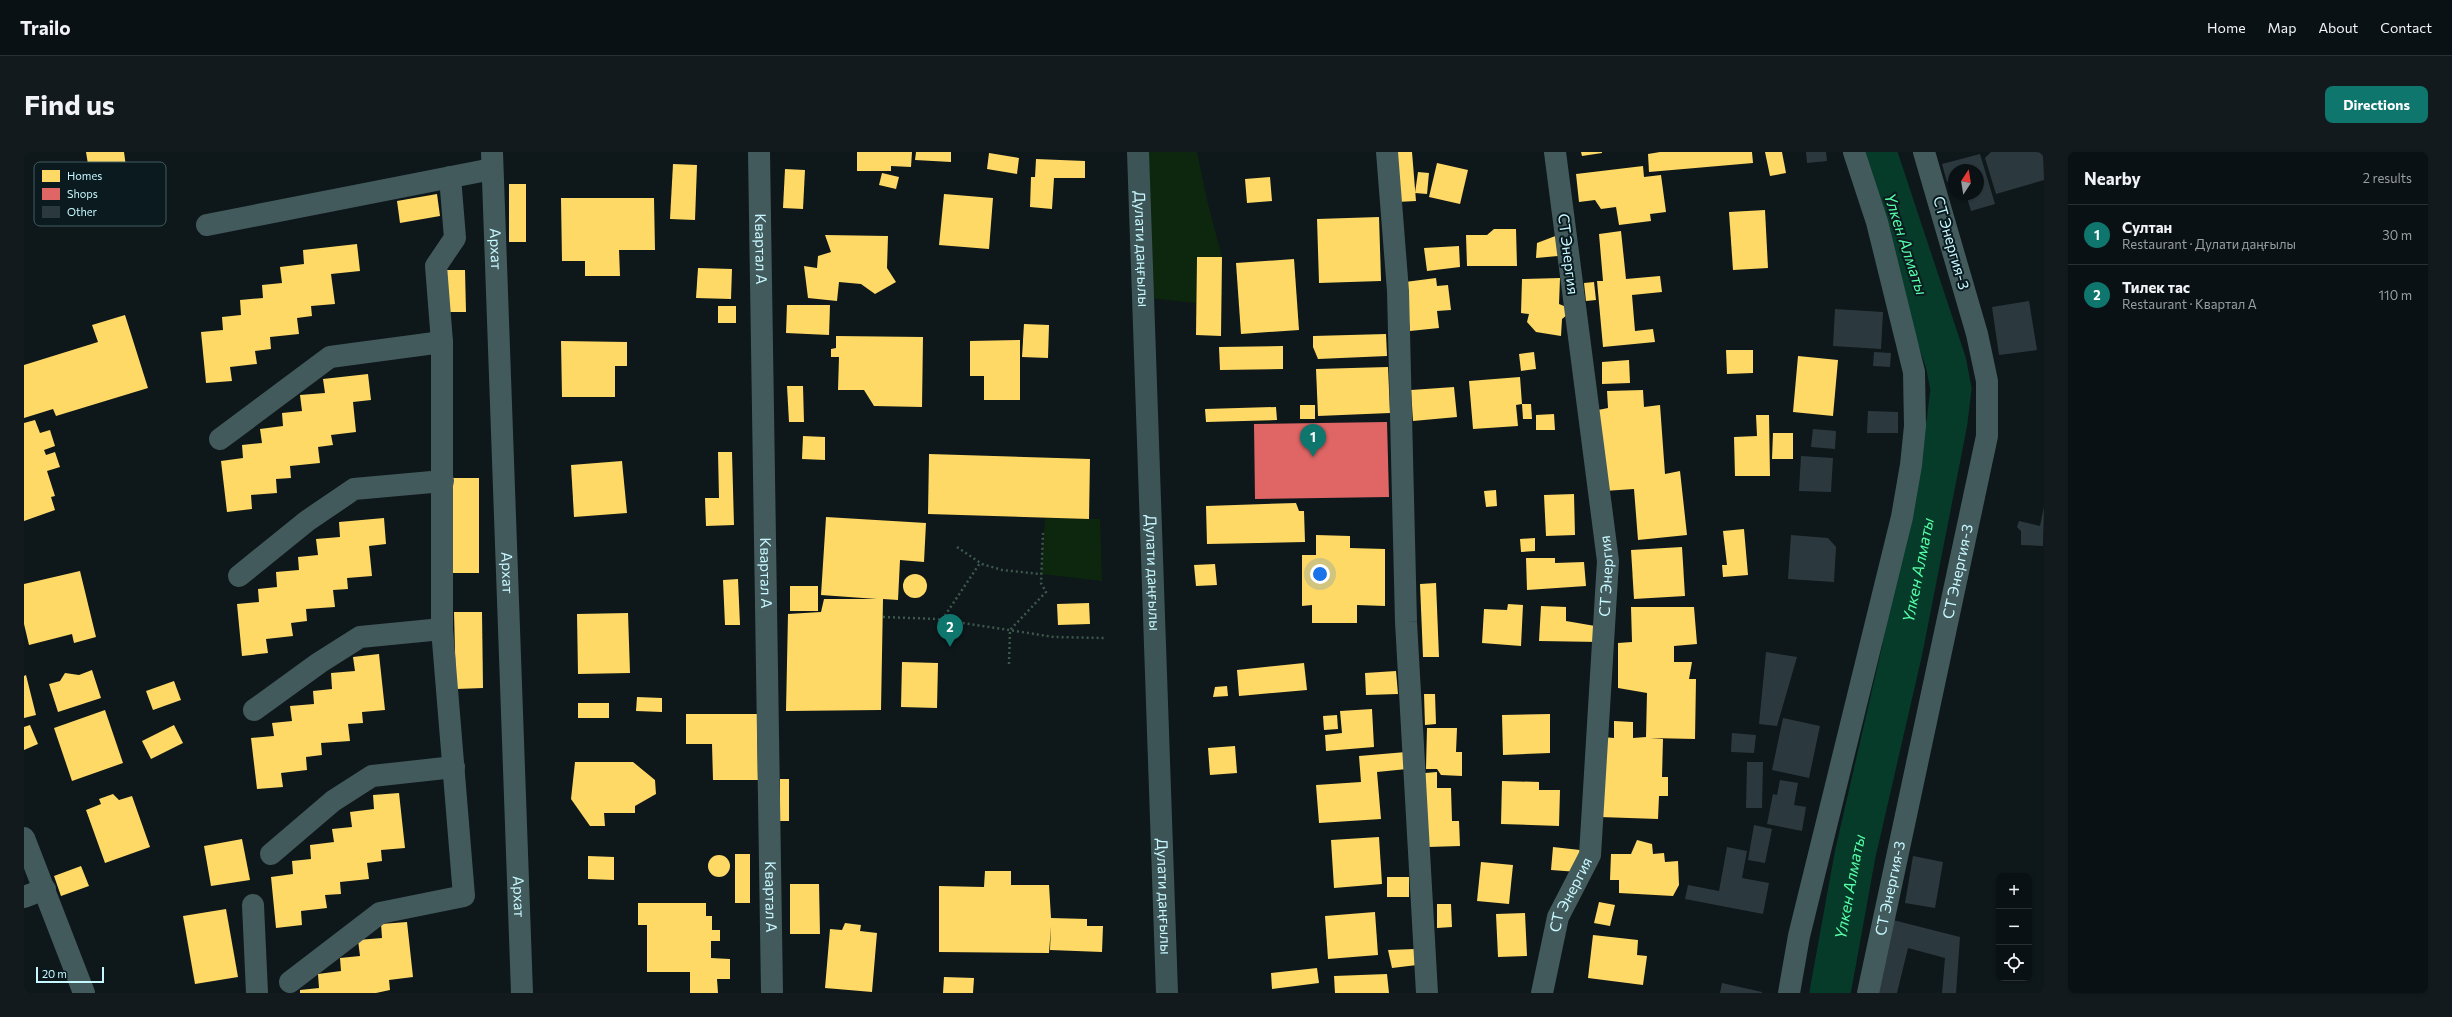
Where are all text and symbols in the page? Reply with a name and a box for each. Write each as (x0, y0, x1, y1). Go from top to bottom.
text: Trailo (20, 16, 71, 39)
text: Home (2207, 19, 2246, 36)
text: Map (2268, 19, 2296, 36)
text: About (2318, 19, 2358, 36)
text: Contact (2380, 19, 2432, 36)
button: Directions (2325, 86, 2428, 123)
text: Find us (24, 87, 115, 121)
legend (34, 162, 166, 226)
north arrow (1948, 164, 1984, 200)
text: Nearby (2084, 168, 2141, 189)
text: Homes (67, 169, 102, 182)
text: 2 results (2363, 170, 2412, 186)
text: Shops (67, 187, 98, 200)
street label: Дулати даңғылы (1131, 190, 1153, 307)
water label: Үлкен Алматы (1881, 190, 1932, 298)
street label: СТ Энергия-3 (1930, 194, 1974, 291)
text: Other (67, 205, 98, 218)
street label: СТ Энергия (1555, 212, 1583, 295)
street label: Квартал А (752, 213, 771, 285)
text: Султан (2122, 218, 2172, 236)
text: 1 (2094, 227, 2100, 243)
text: 30 m (2382, 227, 2412, 243)
street label: Архат (487, 228, 506, 270)
text: Restaurant · Дулати даңғылы (2122, 236, 2296, 252)
text: Тилек тас (2122, 278, 2190, 296)
text: 2 (2093, 287, 2101, 303)
text: 110 m (2379, 287, 2412, 303)
text: Restaurant · Квартал А (2122, 296, 2257, 312)
pin: 1 (1300, 424, 1326, 457)
street label: Дулати даңғылы (1143, 514, 1165, 631)
water label: Үлкен Алматы (1898, 516, 1937, 624)
street label: СТ Энергия-3 (1938, 522, 1976, 620)
street label: СТ Энергия (1595, 534, 1616, 617)
street label: Квартал А (757, 537, 776, 609)
street label: Архат (498, 552, 518, 594)
your location (1310, 564, 1330, 584)
pin: 2 (937, 614, 963, 647)
water label: Үлкен Алматы (1830, 832, 1869, 941)
street label: Дулати даңғылы (1154, 838, 1176, 955)
street label: СТ Энергия-3 (1871, 839, 1908, 937)
street label: СТ Энергия (1545, 854, 1595, 934)
street label: Квартал А (762, 861, 781, 933)
map controls (1996, 873, 2032, 981)
button: + (1996, 873, 2032, 909)
street label: Архат (510, 875, 529, 918)
button: − (1996, 909, 2032, 945)
button: locate (1996, 945, 2032, 981)
scale bar (36, 965, 104, 984)
text: 20 m (42, 967, 67, 980)

